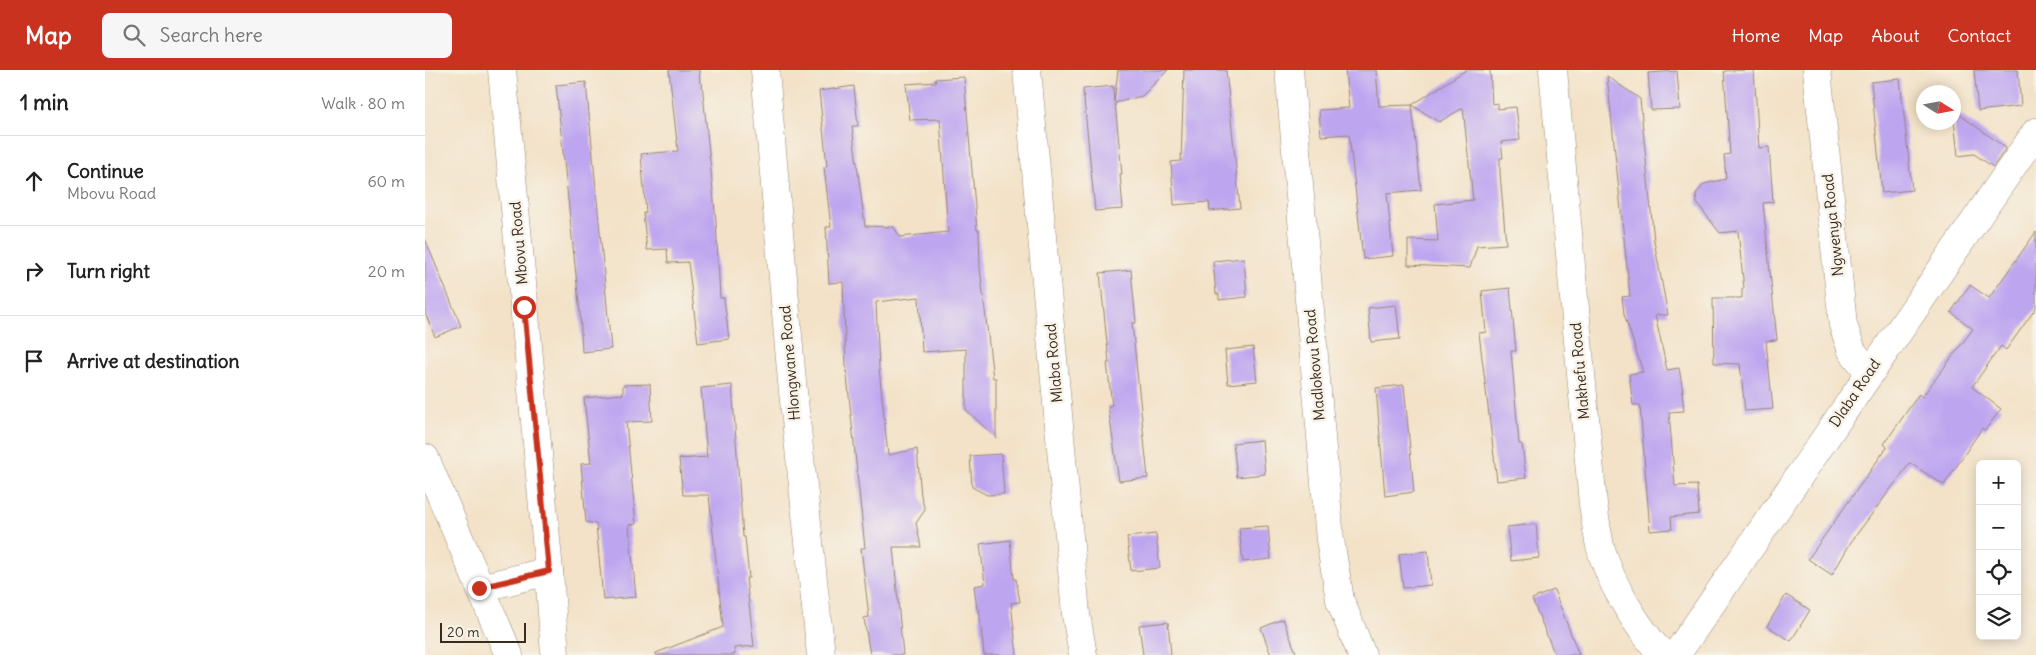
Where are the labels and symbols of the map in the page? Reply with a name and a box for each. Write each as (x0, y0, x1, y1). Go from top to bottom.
north arrow (1916, 85, 1961, 130)
street label: Ngwenya Road (1818, 173, 1847, 277)
street label: Mbovu Road (505, 200, 532, 286)
route start (513, 296, 536, 319)
street label: Hlongwane Road (775, 305, 804, 421)
street label: Madlokovu Road (1300, 308, 1329, 422)
street label: Mlaba Road (1041, 322, 1066, 404)
street label: Makhefu Road (1566, 322, 1593, 420)
street label: Dlaba Road (1825, 355, 1884, 430)
route end (468, 577, 491, 600)
scale bar (440, 620, 526, 643)

